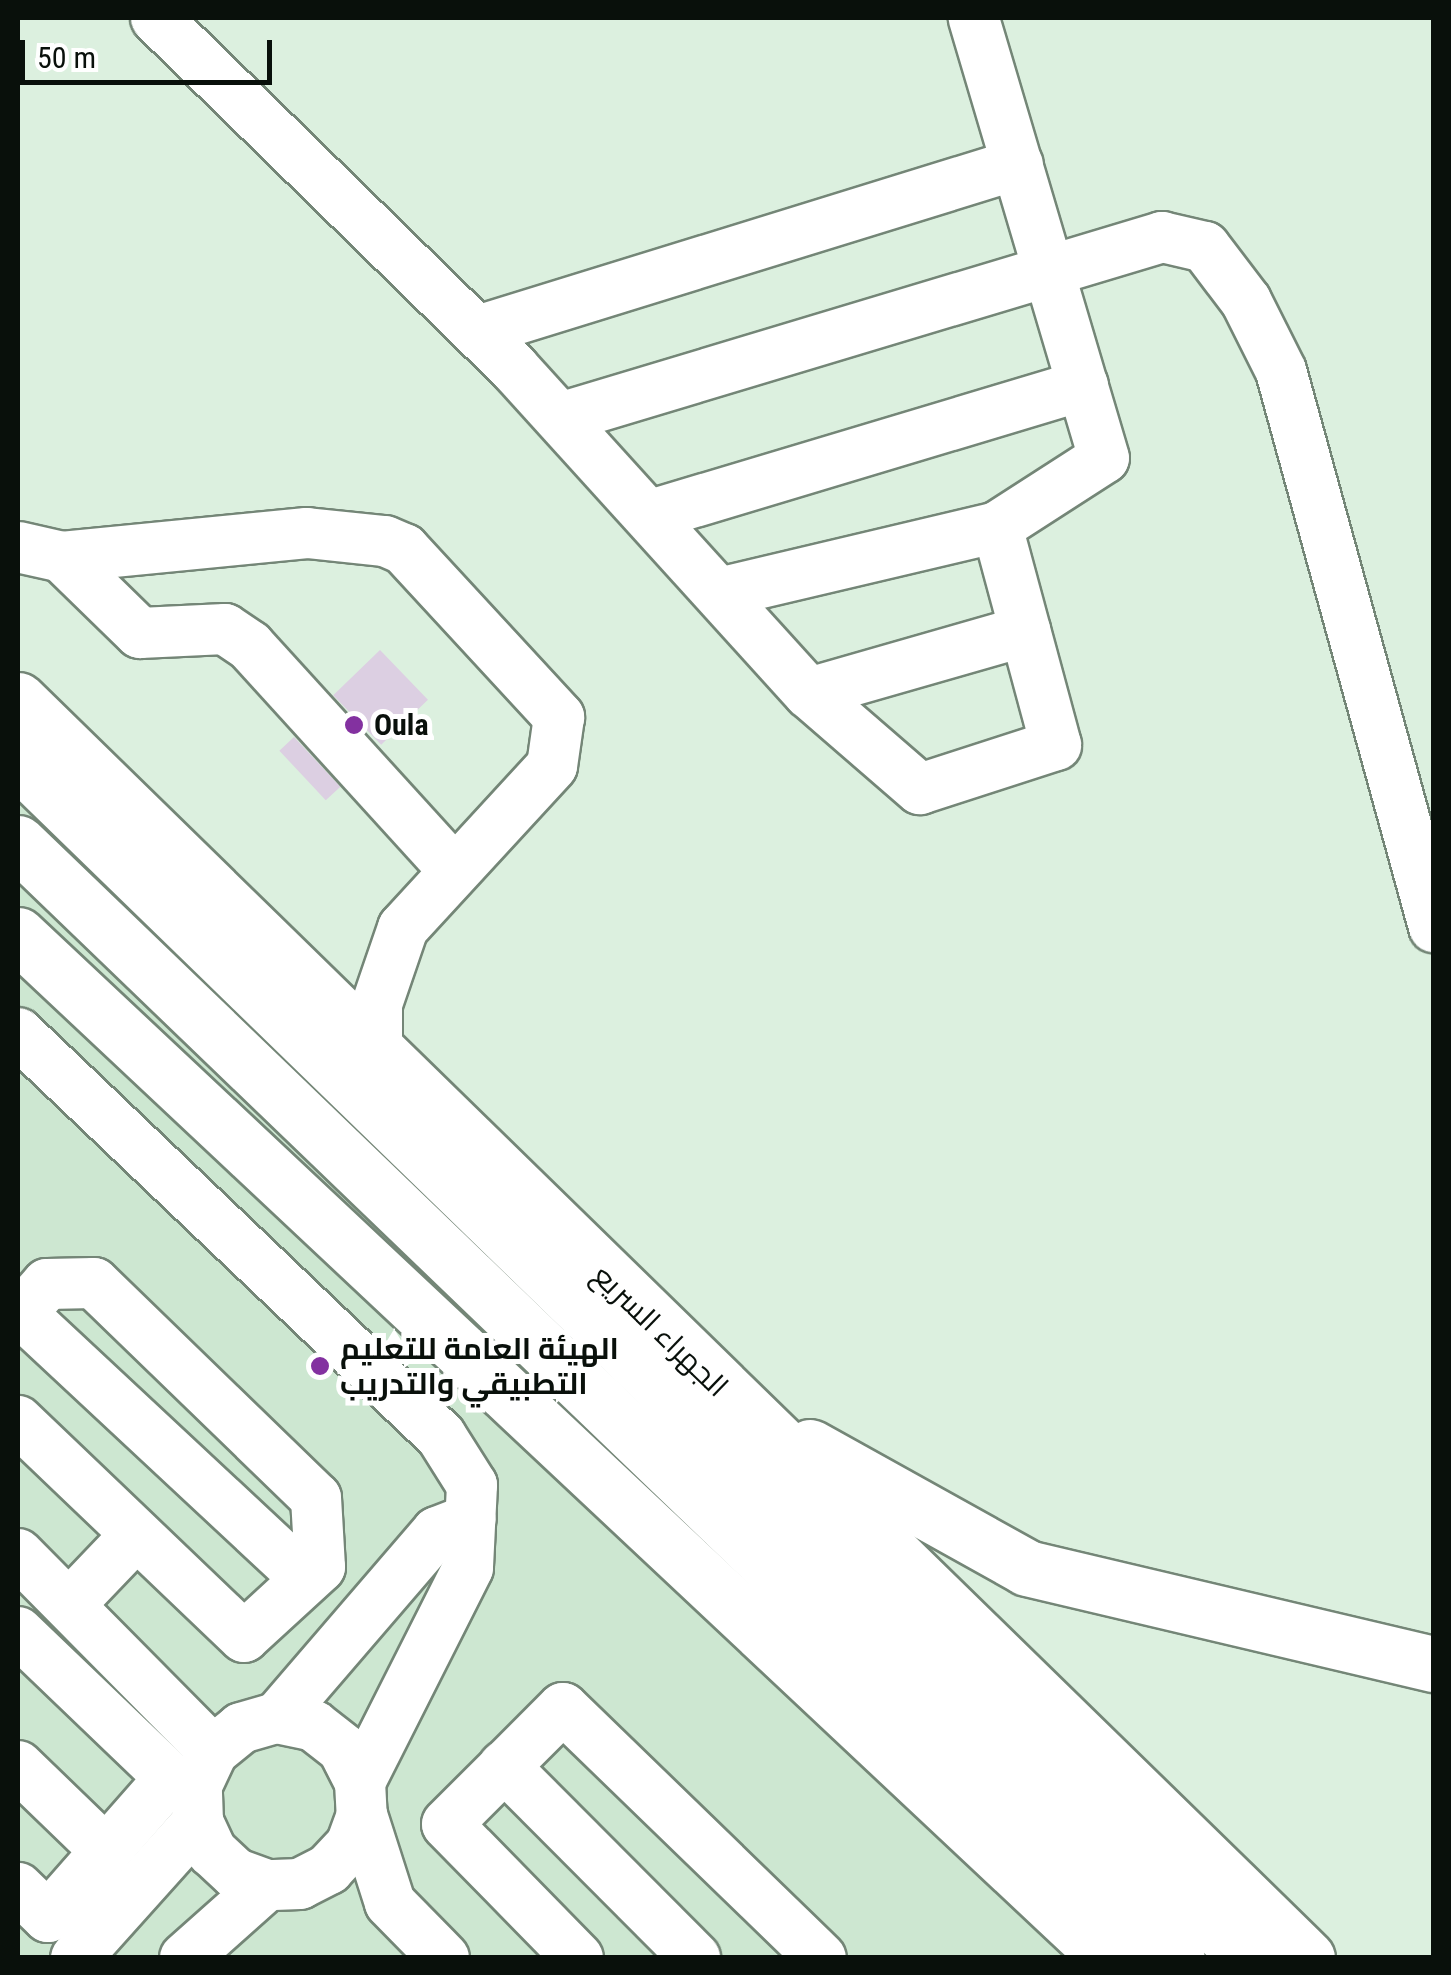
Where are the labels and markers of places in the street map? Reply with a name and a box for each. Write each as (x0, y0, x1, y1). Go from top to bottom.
place label: Oula (374, 707, 429, 743)
marker: Oula (343, 714, 365, 736)
place label: الهيئة العامة للتعليم التطبيقي والتدريب (340, 1331, 619, 1402)
marker: الهيئة العامة للتعليم التطبيقي والتدريب (309, 1355, 331, 1377)

